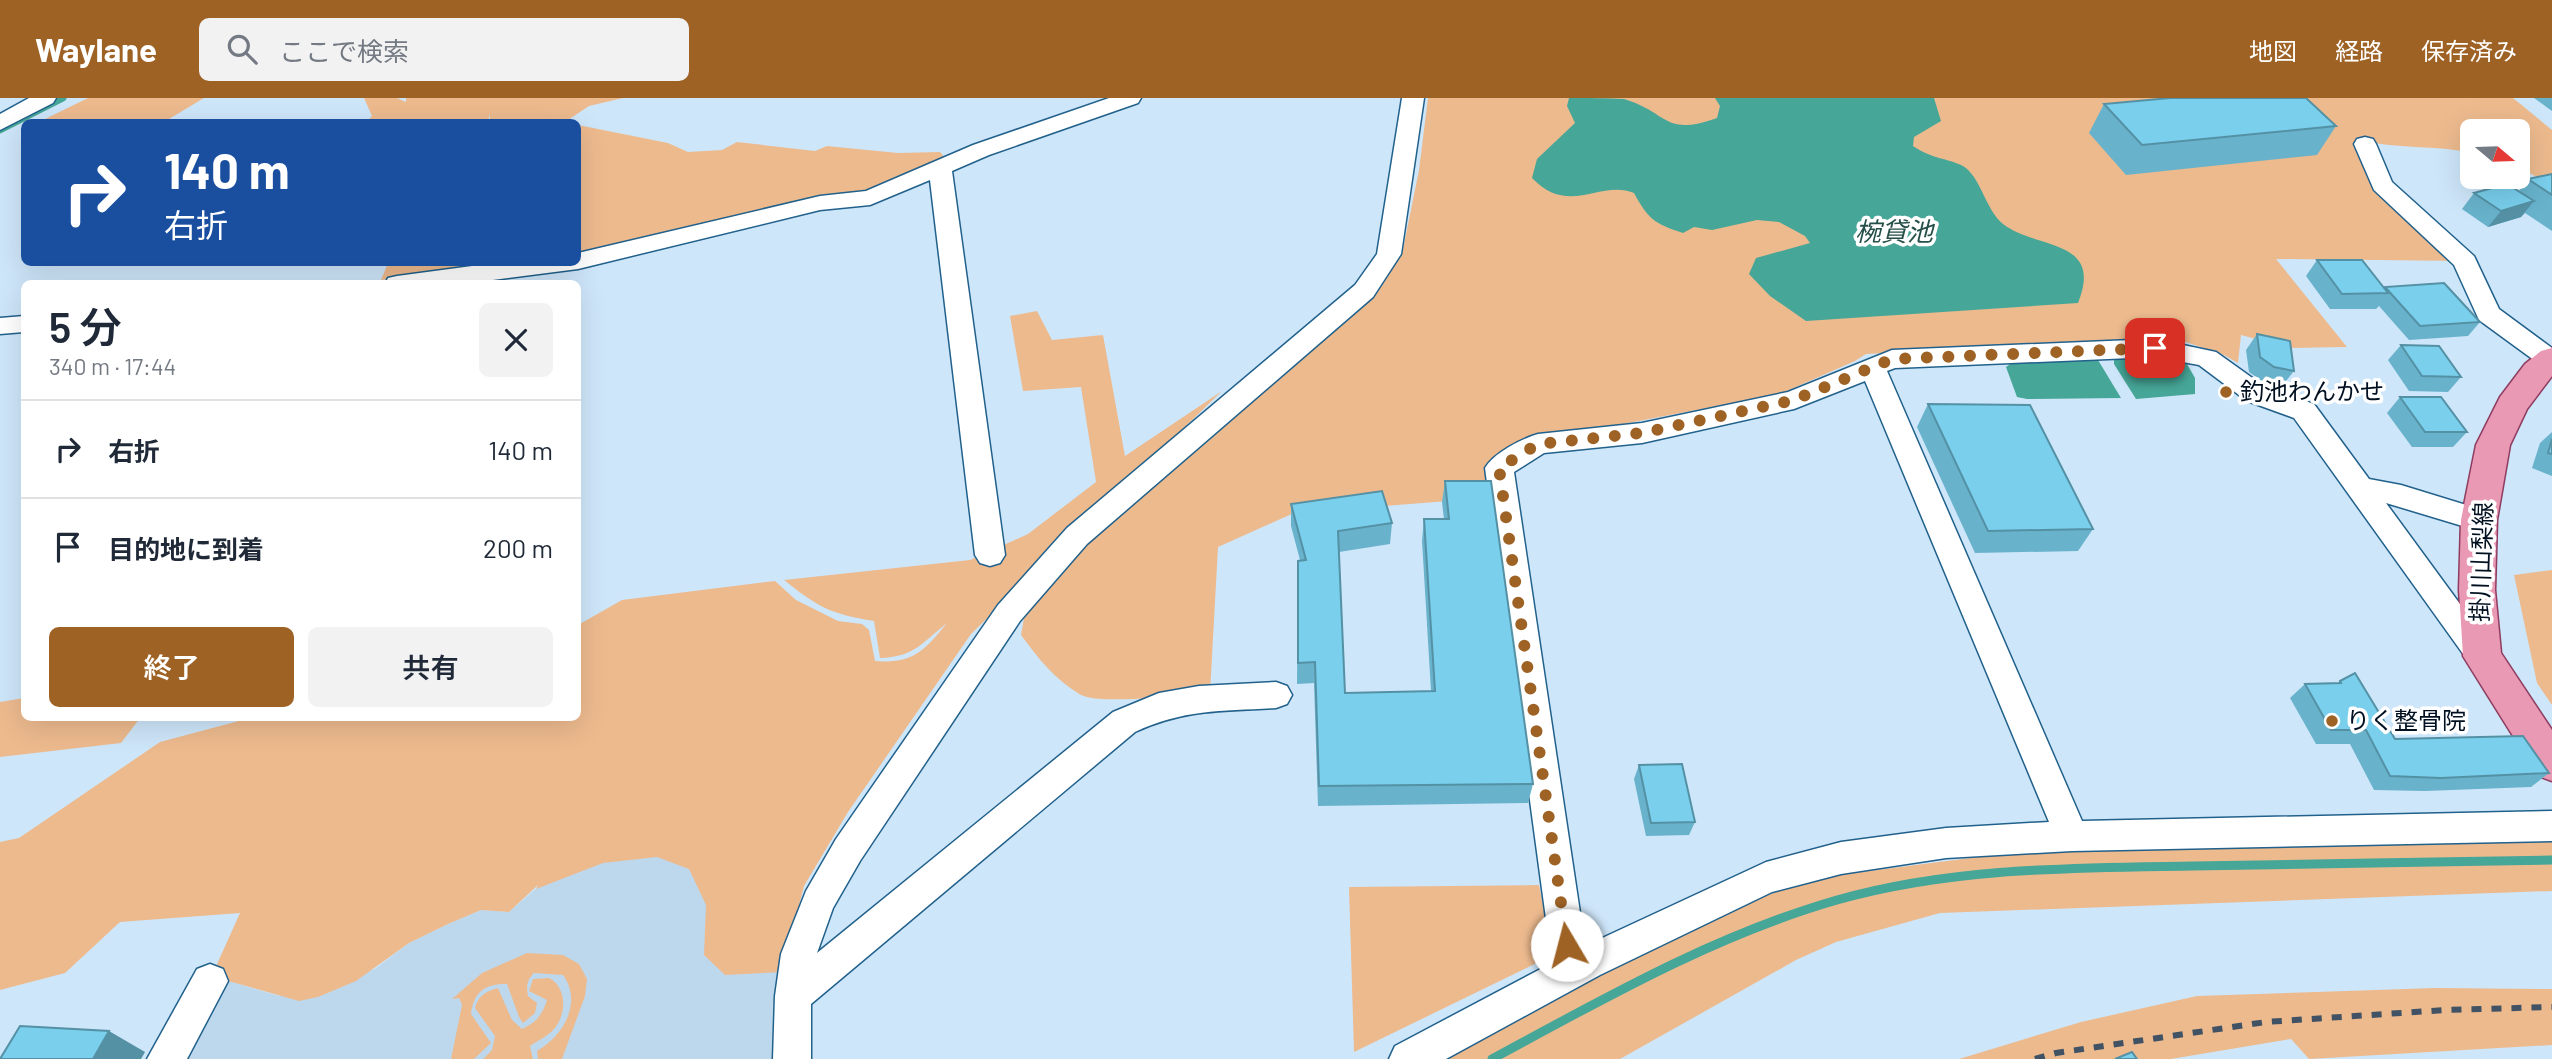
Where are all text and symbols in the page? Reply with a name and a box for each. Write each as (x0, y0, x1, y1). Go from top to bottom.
search box (199, 18, 689, 81)
text: Waylane (35, 29, 157, 69)
icon: search (223, 30, 261, 68)
text: ここで検索 (279, 35, 409, 66)
text: 地図 (2249, 36, 2297, 65)
text: 経路 (2335, 36, 2383, 65)
text: 保存済み (2421, 36, 2517, 65)
north arrow (2460, 119, 2530, 189)
map controls (2460, 119, 2530, 189)
text: 140 m (164, 140, 290, 199)
icon: right (49, 147, 140, 238)
text: 右折 (164, 205, 228, 243)
water label: 椀貸池 (1855, 215, 1936, 246)
text: 5 分 (49, 301, 122, 351)
button: close (479, 303, 553, 377)
pin (2125, 318, 2185, 378)
icon: arrive (2136, 329, 2174, 367)
text: 340 m · 17:44 (49, 352, 176, 380)
place label: 釣池わんかせ (2240, 376, 2384, 405)
marker: 釣池わんかせ (2218, 384, 2234, 400)
icon: right (49, 430, 87, 468)
text: 140 m (488, 434, 553, 465)
text: 右折 (108, 435, 160, 466)
street label: 掛川山梨線 (2464, 501, 2497, 622)
icon: arrive (49, 528, 87, 566)
text: 200 m (483, 532, 553, 563)
text: 目的地に到着 (108, 533, 264, 564)
button: 終了 (49, 627, 294, 707)
button: 共有 (308, 627, 553, 707)
place label: りく整骨院 (2346, 705, 2466, 734)
marker: りく整骨院 (2324, 713, 2340, 729)
position arrow (1530, 908, 1604, 982)

